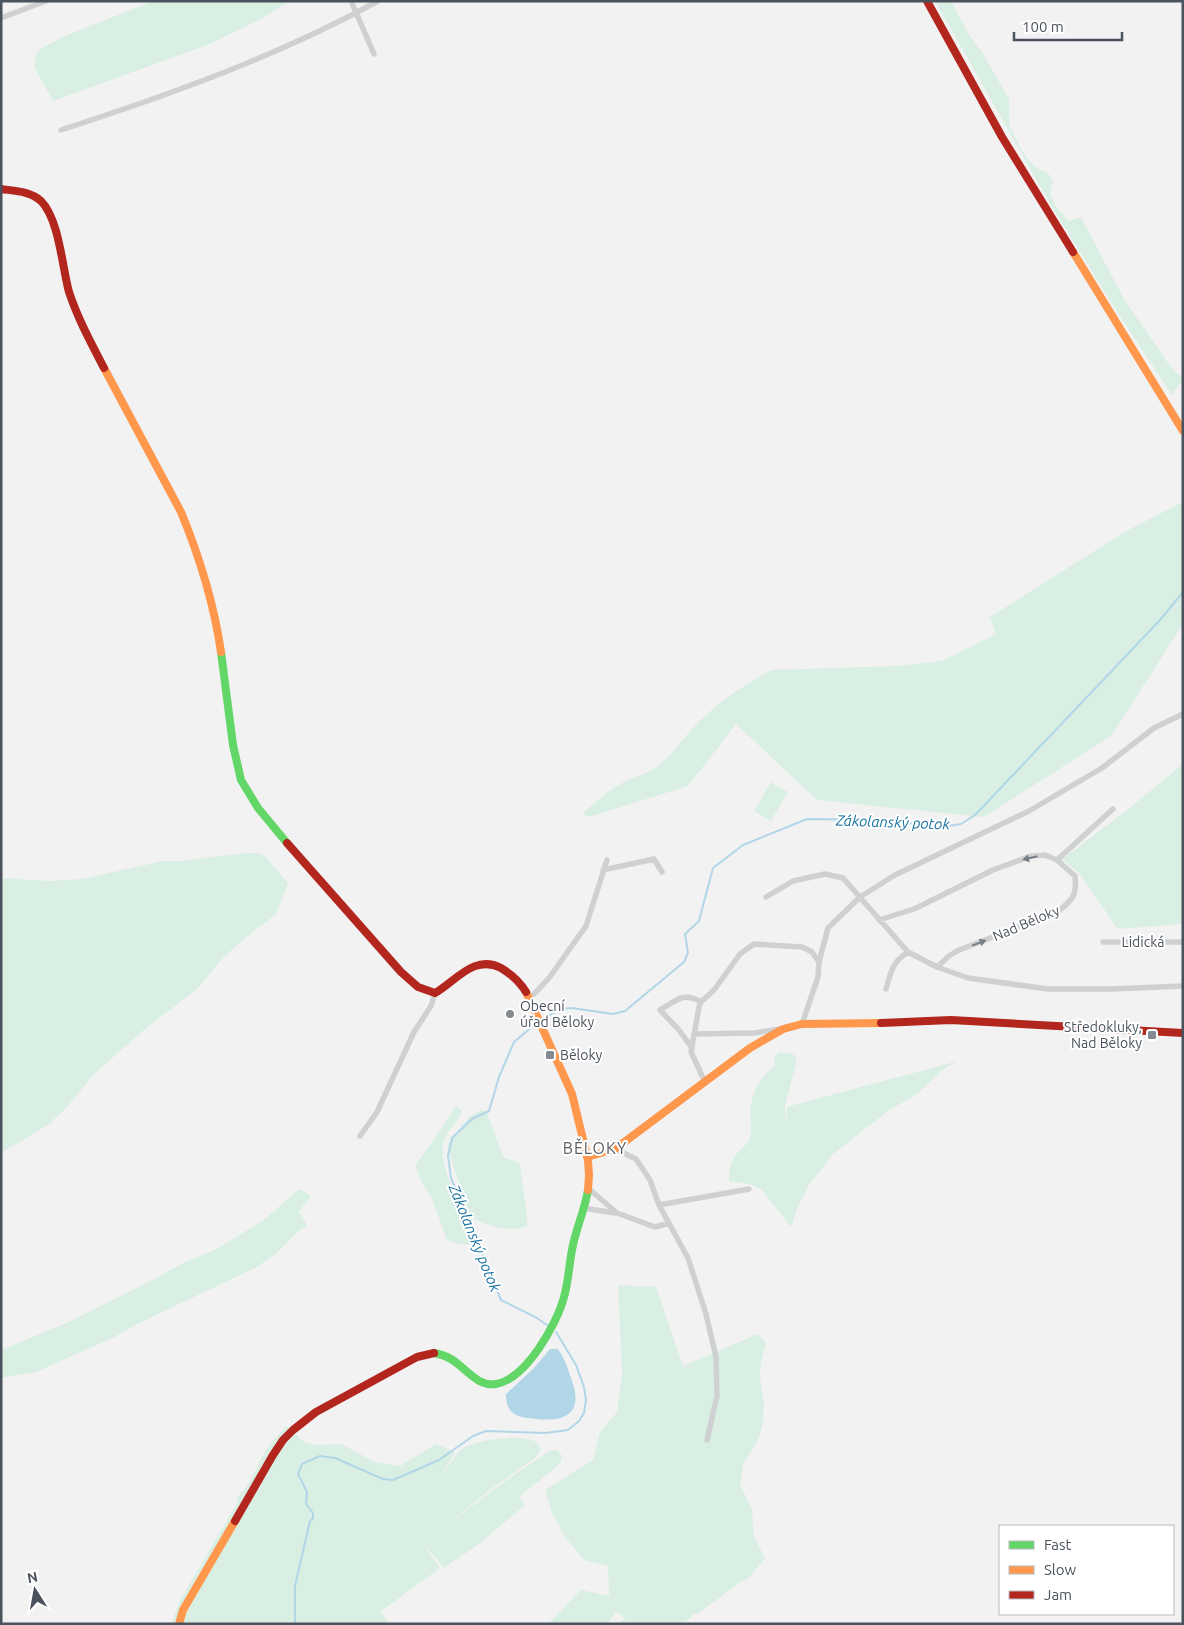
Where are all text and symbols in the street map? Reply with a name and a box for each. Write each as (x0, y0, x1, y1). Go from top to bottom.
scale bar (1014, 10, 1122, 42)
text: 100 m (1022, 18, 1064, 35)
water label: Zákolanský potok (835, 811, 951, 832)
one-way arrow (1023, 854, 1038, 862)
street label: Nad Běloky (990, 902, 1062, 944)
street label: Lidická (1122, 934, 1164, 950)
one-way arrow (972, 939, 987, 947)
place label: Obecní úřad Běloky (520, 998, 594, 1030)
marker: Obecní úřad Běloky (504, 1008, 516, 1020)
place label: Středokluky, Nad Běloky (1064, 1019, 1142, 1051)
marker: Středokluky, Nad Běloky (1146, 1029, 1158, 1041)
place label: Běloky (560, 1047, 603, 1063)
marker: Běloky (544, 1049, 556, 1061)
district label: BĚLOKY (563, 1138, 627, 1157)
water label: Zákolanský potok (445, 1181, 504, 1294)
legend (999, 1525, 1174, 1615)
text: Fast (1044, 1536, 1072, 1553)
text: Slow (1044, 1561, 1077, 1578)
north arrow (10, 1565, 60, 1615)
text: N (26, 1568, 39, 1586)
text: Jam (1044, 1586, 1072, 1603)

